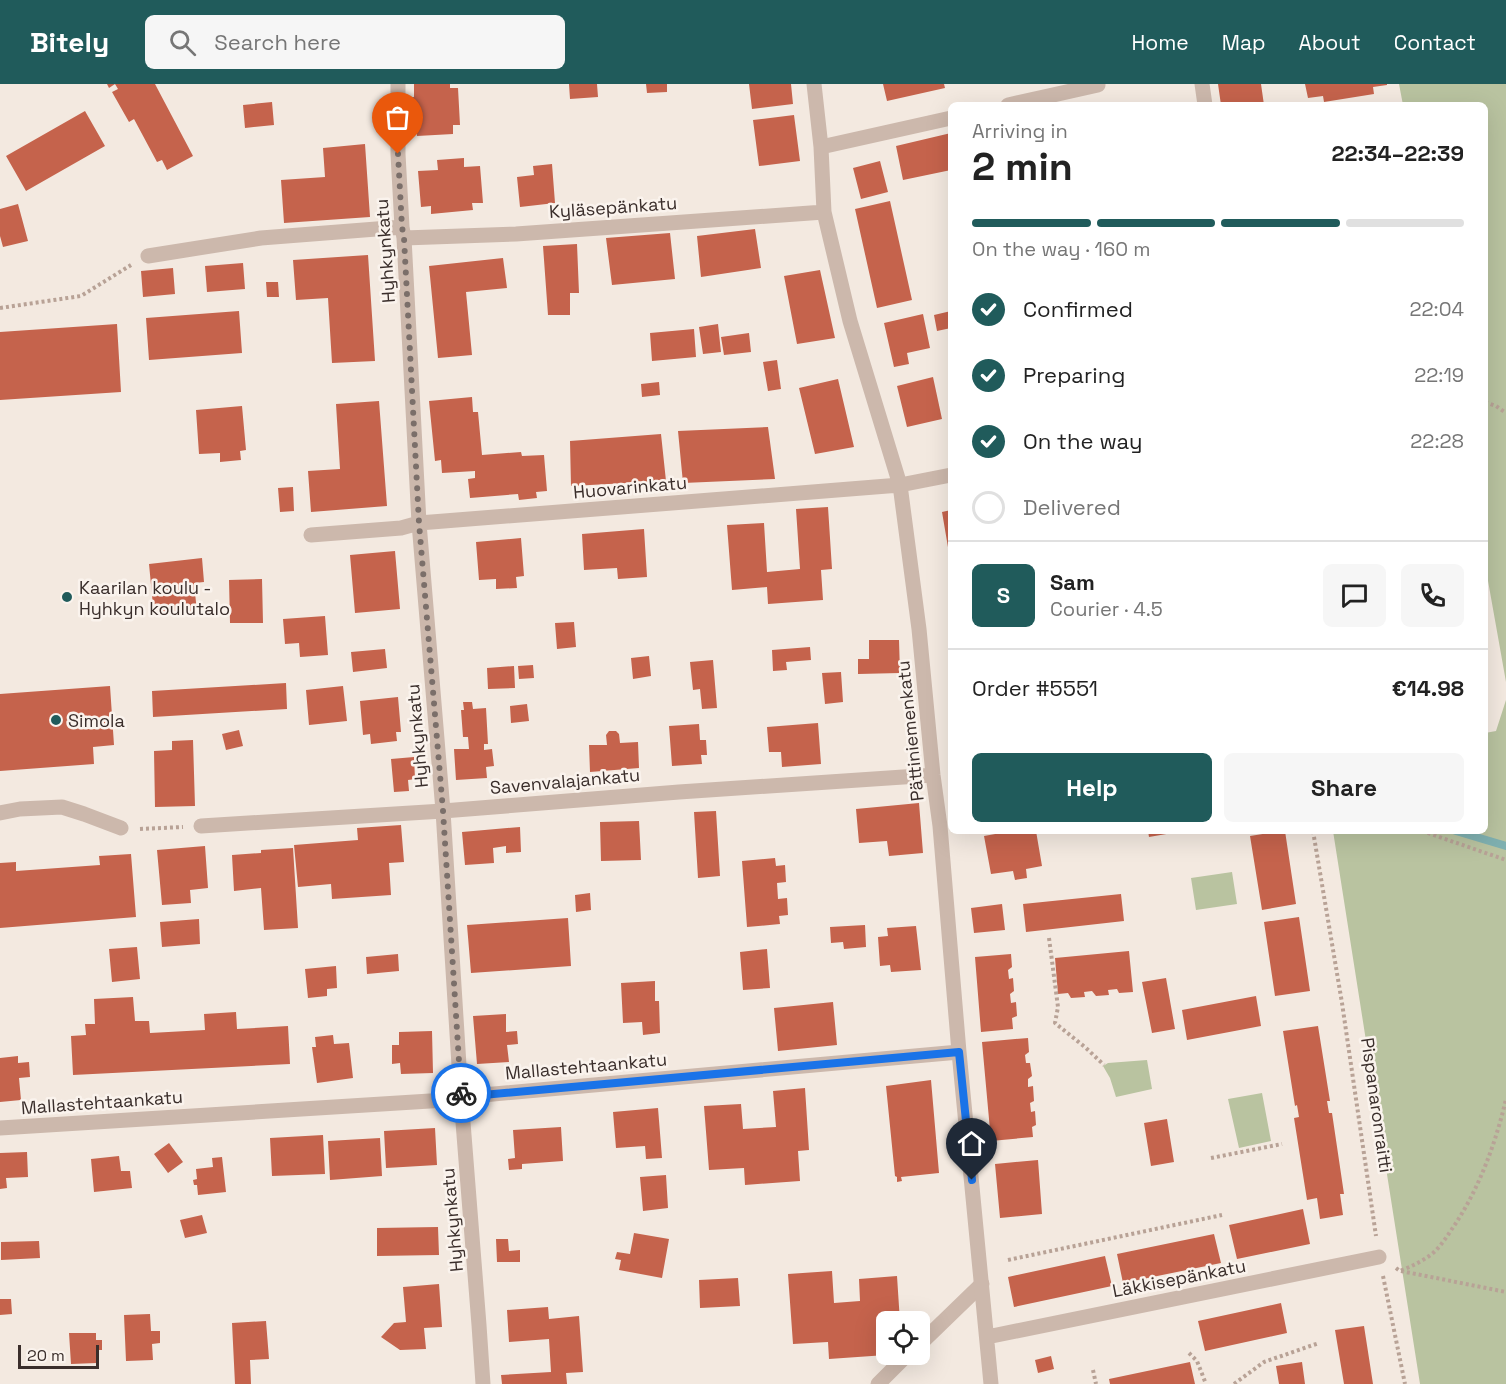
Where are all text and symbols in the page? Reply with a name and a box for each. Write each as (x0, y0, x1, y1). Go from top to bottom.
search box (145, 15, 565, 69)
text: Bitely (30, 24, 109, 60)
icon: search (166, 26, 199, 59)
text: Search here (214, 28, 341, 56)
text: Home (1131, 29, 1189, 56)
text: Map (1222, 29, 1266, 56)
text: About (1299, 29, 1361, 56)
text: Contact (1394, 29, 1476, 56)
pin (372, 92, 423, 154)
icon: bag (381, 101, 414, 134)
text: Arriving in (972, 118, 1068, 144)
text: 22:34–22:39 (1331, 139, 1464, 167)
text: 2 min (972, 142, 1073, 191)
street label: Kyläsepänkatu (548, 191, 678, 223)
street label: Hyhkynkatu (370, 198, 400, 304)
text: On the way · 160 m (972, 236, 1150, 262)
icon: check (972, 293, 1005, 326)
text: Confirmed (1023, 295, 1133, 323)
text: 22:04 (1410, 296, 1464, 322)
icon: check (972, 359, 1005, 392)
text: Preparing (1023, 361, 1125, 389)
text: 22:19 (1414, 362, 1464, 388)
icon: check (972, 425, 1005, 458)
text: On the way (1023, 427, 1142, 455)
text: 22:28 (1410, 428, 1464, 454)
street label: Huovarinkatu (572, 471, 688, 503)
text: Delivered (1023, 493, 1121, 521)
button: chat (1323, 564, 1386, 627)
button: phone (1401, 564, 1464, 627)
text: Sam (1050, 568, 1095, 596)
place label: Kaarilan koulu - Hyhkyn koulutalo (79, 576, 230, 620)
text: S (997, 581, 1010, 609)
marker: Kaarilan koulu - Hyhkyn koulutalo (60, 590, 74, 604)
text: Courier · 4.5 (1050, 596, 1163, 622)
street label: Pättiniemenkatu (891, 660, 929, 802)
text: Order #5551 (972, 674, 1098, 702)
text: €14.98 (1392, 674, 1464, 702)
street label: Hyhkynkatu (401, 683, 433, 789)
place label: Simola (68, 709, 125, 732)
marker: Simola (49, 713, 63, 727)
button: Help (972, 753, 1212, 822)
button: Share (1224, 753, 1464, 822)
street label: Savenvalajankatu (489, 763, 641, 799)
street label: Pispanaronraitti (1356, 1036, 1398, 1174)
street label: Mallastehtaankatu (504, 1047, 668, 1085)
courier (431, 1063, 491, 1123)
icon: bike (445, 1077, 478, 1110)
street label: Mallastehtaankatu (20, 1085, 184, 1119)
pin (946, 1118, 997, 1180)
icon: home (955, 1127, 988, 1160)
street label: Hyhkynkatu (436, 1167, 468, 1273)
street label: Läkkisepänkatu (1110, 1254, 1248, 1302)
map controls (876, 1311, 930, 1365)
button: locate (876, 1311, 930, 1365)
scale bar (18, 1342, 99, 1370)
text: 20 m (27, 1345, 65, 1366)

